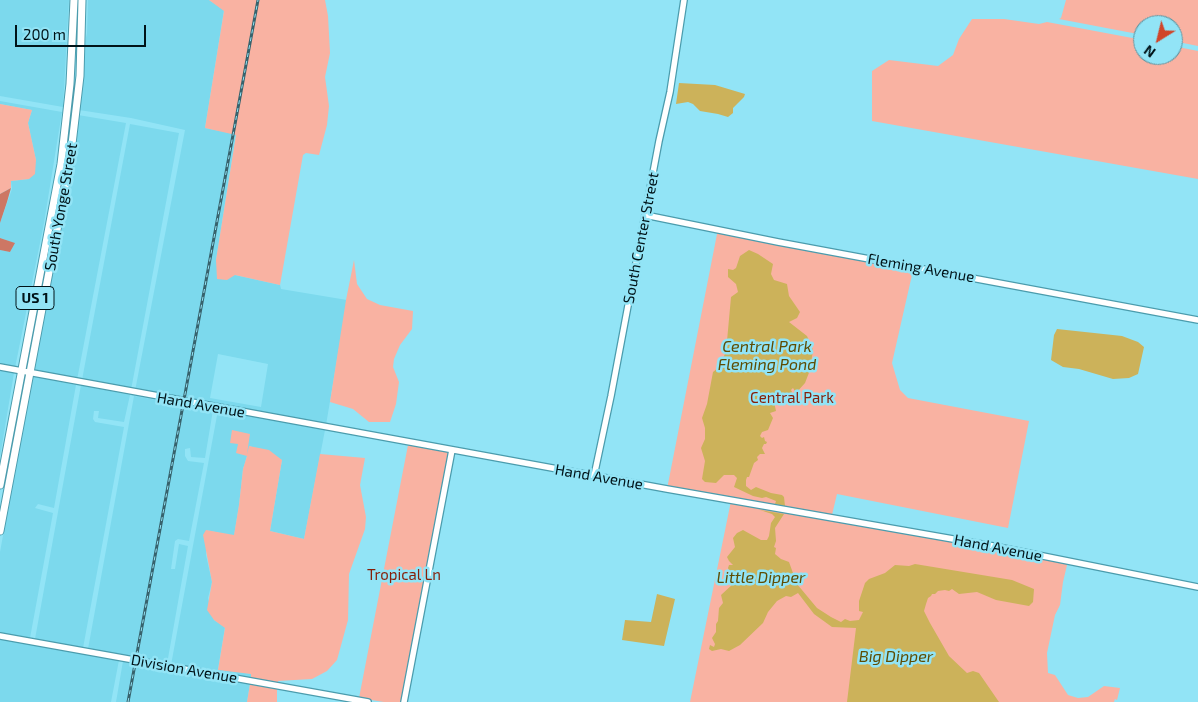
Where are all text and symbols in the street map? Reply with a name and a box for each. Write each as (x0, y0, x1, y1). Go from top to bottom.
scale bar (18, 15, 149, 47)
north arrow (1133, 15, 1183, 65)
text: 200 m (23, 25, 66, 43)
text: N (1140, 42, 1159, 62)
street label: South Yonge Street (41, 142, 81, 272)
street label: South Center Street (619, 171, 663, 305)
street label: Fleming Avenue (866, 250, 976, 286)
road number: US 1 (16, 286, 54, 310)
water label: Central Park Fleming Pond (718, 337, 816, 375)
street label: Hand Avenue (156, 388, 246, 422)
park label: Central Park (750, 389, 834, 407)
street label: Hand Avenue (554, 460, 644, 494)
street label: Hand Avenue (953, 531, 1043, 565)
park label: Tropical Ln (367, 566, 441, 584)
water label: Little Dipper (717, 568, 805, 588)
water label: Big Dipper (859, 647, 933, 667)
street label: Division Avenue (129, 651, 239, 687)

